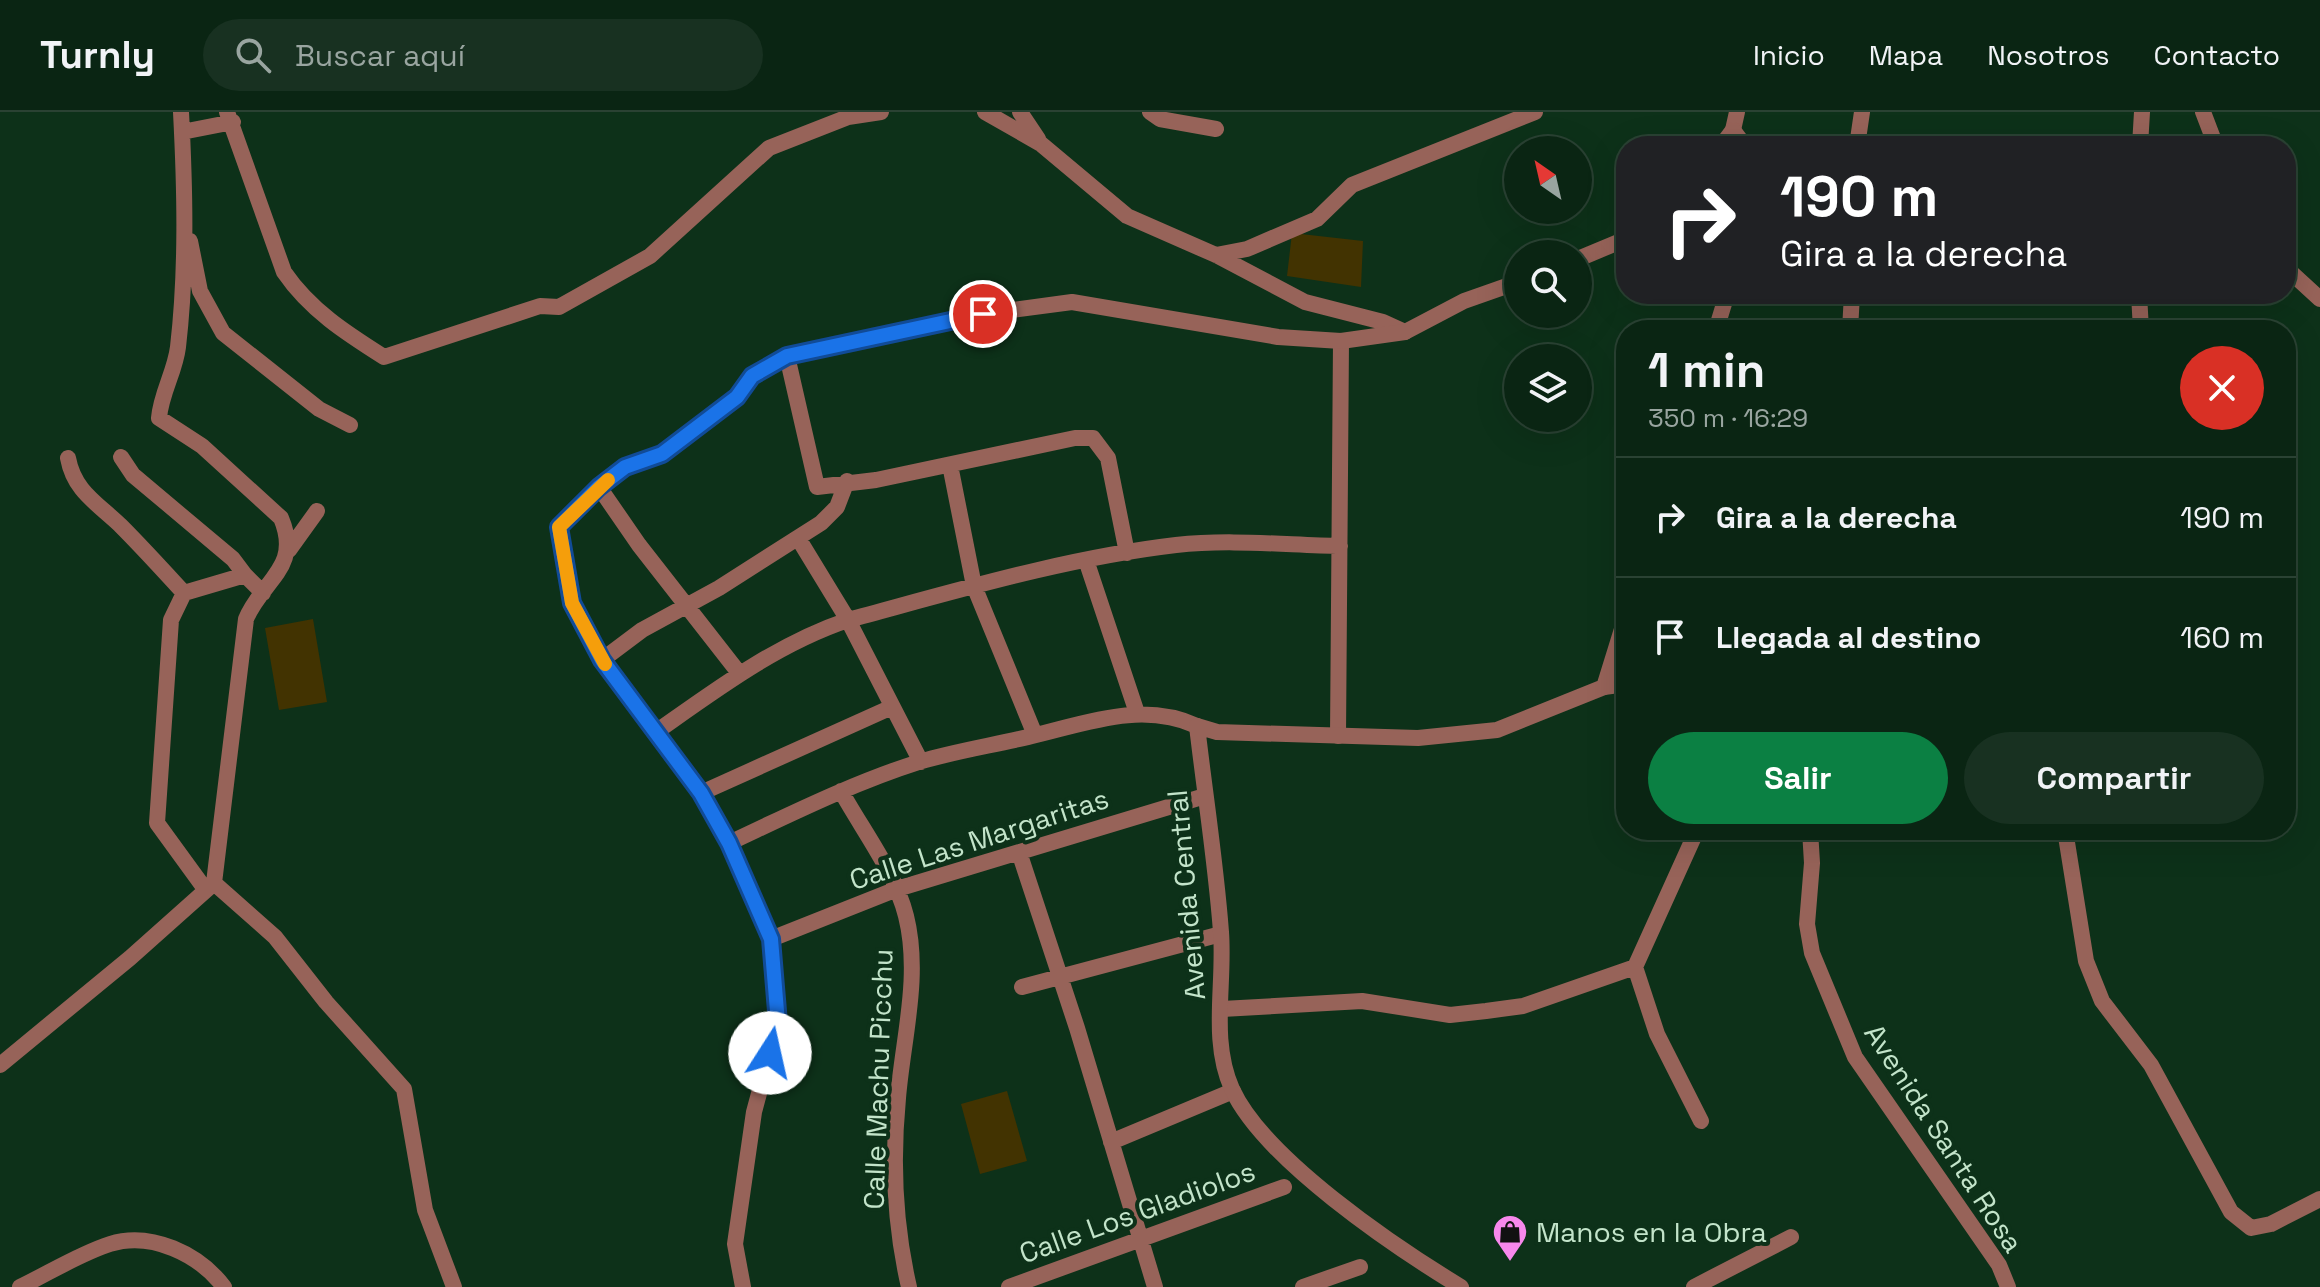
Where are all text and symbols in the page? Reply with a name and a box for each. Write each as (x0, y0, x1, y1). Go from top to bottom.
search box (203, 19, 763, 91)
text: Turnly (40, 31, 155, 79)
icon: search (231, 33, 275, 77)
text: Buscar aquí (295, 36, 465, 75)
text: Inicio (1753, 37, 1825, 73)
text: Mapa (1869, 37, 1943, 73)
text: Nosotros (1987, 37, 2110, 73)
text: Contacto (2154, 37, 2280, 73)
north arrow (1504, 136, 1592, 224)
map controls (1504, 136, 1592, 432)
text: 190 m (1780, 161, 1938, 232)
icon: right (1648, 168, 1752, 272)
text: Gira a la derecha (1780, 231, 2067, 277)
button: search (1504, 240, 1592, 328)
pin (949, 280, 1017, 348)
icon: arrive (961, 292, 1005, 336)
text: 1 min (1648, 340, 1765, 401)
button: layers (1504, 344, 1592, 432)
button: close (2180, 346, 2264, 430)
text: 350 m · 16:29 (1648, 401, 1808, 435)
icon: right (1648, 495, 1692, 539)
text: Gira a la derecha (1716, 498, 1957, 537)
text: 190 m (2180, 498, 2264, 537)
icon: arrive (1648, 615, 1692, 659)
text: Llegada al destino (1716, 618, 1981, 657)
text: 160 m (2180, 618, 2264, 657)
button: Salir (1648, 732, 1948, 824)
button: Compartir (1964, 732, 2264, 824)
street label: Calle Las Margaritas (845, 780, 1113, 898)
street label: Avenida Central (1159, 788, 1213, 1002)
street label: Calle Machu Picchu (855, 948, 901, 1210)
position arrow (728, 1011, 812, 1095)
street label: Avenida Santa Rosa (1857, 1017, 2031, 1259)
street label: Calle Los Gladiolos (1014, 1153, 1260, 1271)
shop icon: Manos en la Obra (1491, 1213, 1529, 1263)
place label: Manos en la Obra (1536, 1214, 1767, 1250)

